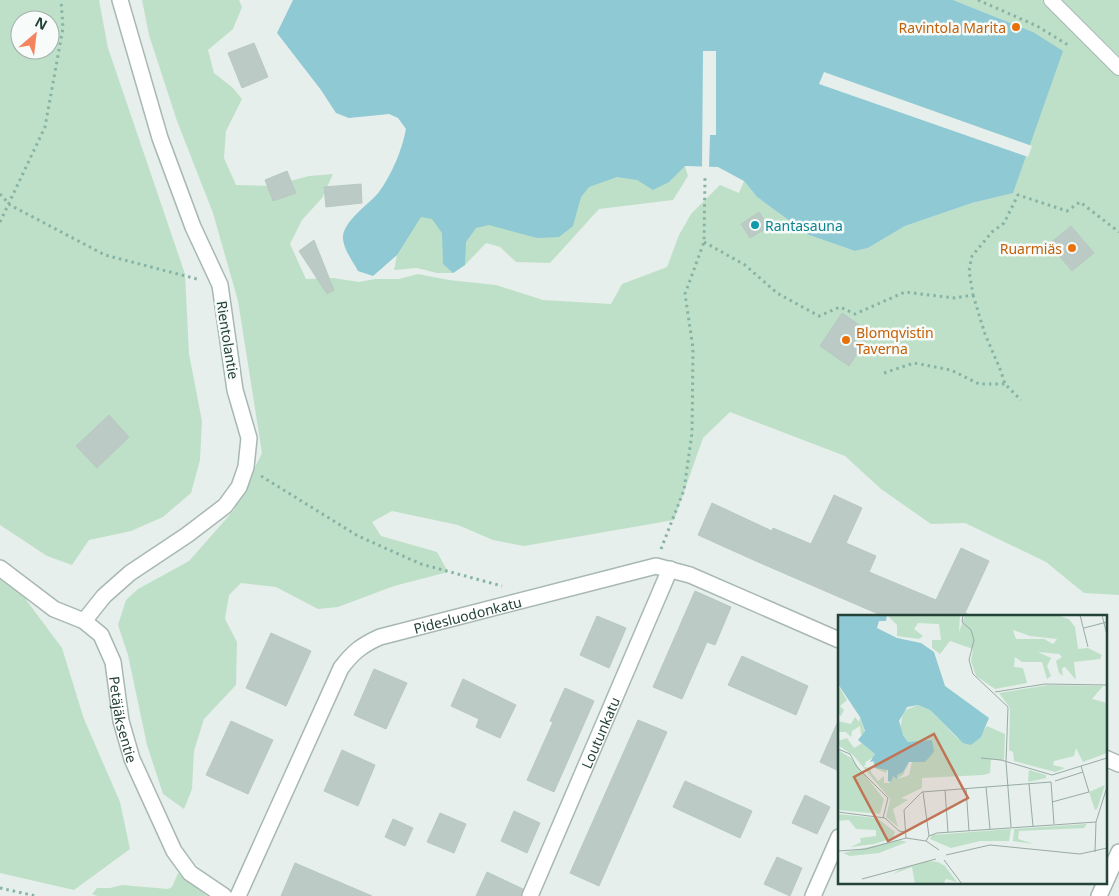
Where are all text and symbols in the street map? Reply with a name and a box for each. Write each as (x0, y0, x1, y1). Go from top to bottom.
north arrow (10, 10, 60, 60)
text: N (32, 12, 51, 34)
place label: Ravintola Marita (899, 18, 1006, 37)
marker: Ravintola Marita (1010, 21, 1022, 33)
place label: Rantasauna (765, 216, 843, 235)
marker: Rantasauna (749, 219, 761, 231)
place label: Ruarmiäs (1000, 239, 1062, 258)
marker: Ruarmiäs (1066, 242, 1078, 254)
street label: Rientolantie (212, 299, 244, 381)
place label: Blomqvistin Taverna (856, 323, 934, 358)
marker: Blomqvistin Taverna (840, 334, 852, 346)
street label: Pidesluodonkatu (411, 591, 524, 638)
inset map (838, 615, 1106, 884)
street label: Petäjäksentie (105, 675, 142, 765)
street label: Loutunkatu (576, 694, 624, 771)

